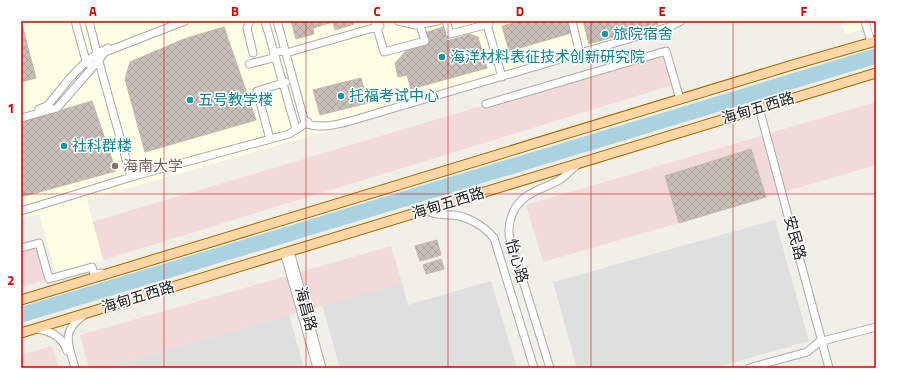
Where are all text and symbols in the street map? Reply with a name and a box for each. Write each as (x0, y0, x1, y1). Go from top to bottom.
text: A (89, 1, 97, 21)
text: B (231, 1, 239, 21)
text: C (373, 1, 381, 21)
text: D (516, 1, 524, 21)
text: E (658, 1, 666, 21)
text: F (801, 1, 808, 21)
place label: 旅院宿舍 (613, 22, 673, 45)
marker: 旅院宿舍 (600, 29, 610, 39)
place label: 海洋材料表征技术创新研究院 (450, 45, 645, 68)
marker: 海洋材料表征技术创新研究院 (437, 52, 447, 62)
place label: 托福考试中心 (349, 84, 439, 107)
street label: 海甸五西路 (719, 86, 797, 129)
place label: 五号教学楼 (198, 88, 273, 111)
marker: 托福考试中心 (336, 91, 346, 101)
marker: 五号教学楼 (185, 95, 195, 105)
text: 1 (7, 98, 15, 118)
place label: 社科群楼 (72, 134, 132, 157)
marker: 社科群楼 (59, 141, 69, 151)
place label: 海南大学 (123, 154, 183, 177)
marker: 海南大学 (110, 161, 120, 171)
street label: 海甸五西路 (409, 181, 487, 224)
street label: 安民路 (779, 213, 812, 263)
street label: 怡心路 (500, 236, 535, 286)
text: 2 (7, 270, 15, 290)
street label: 海甸五西路 (99, 275, 177, 318)
street label: 海昌路 (290, 284, 323, 334)

